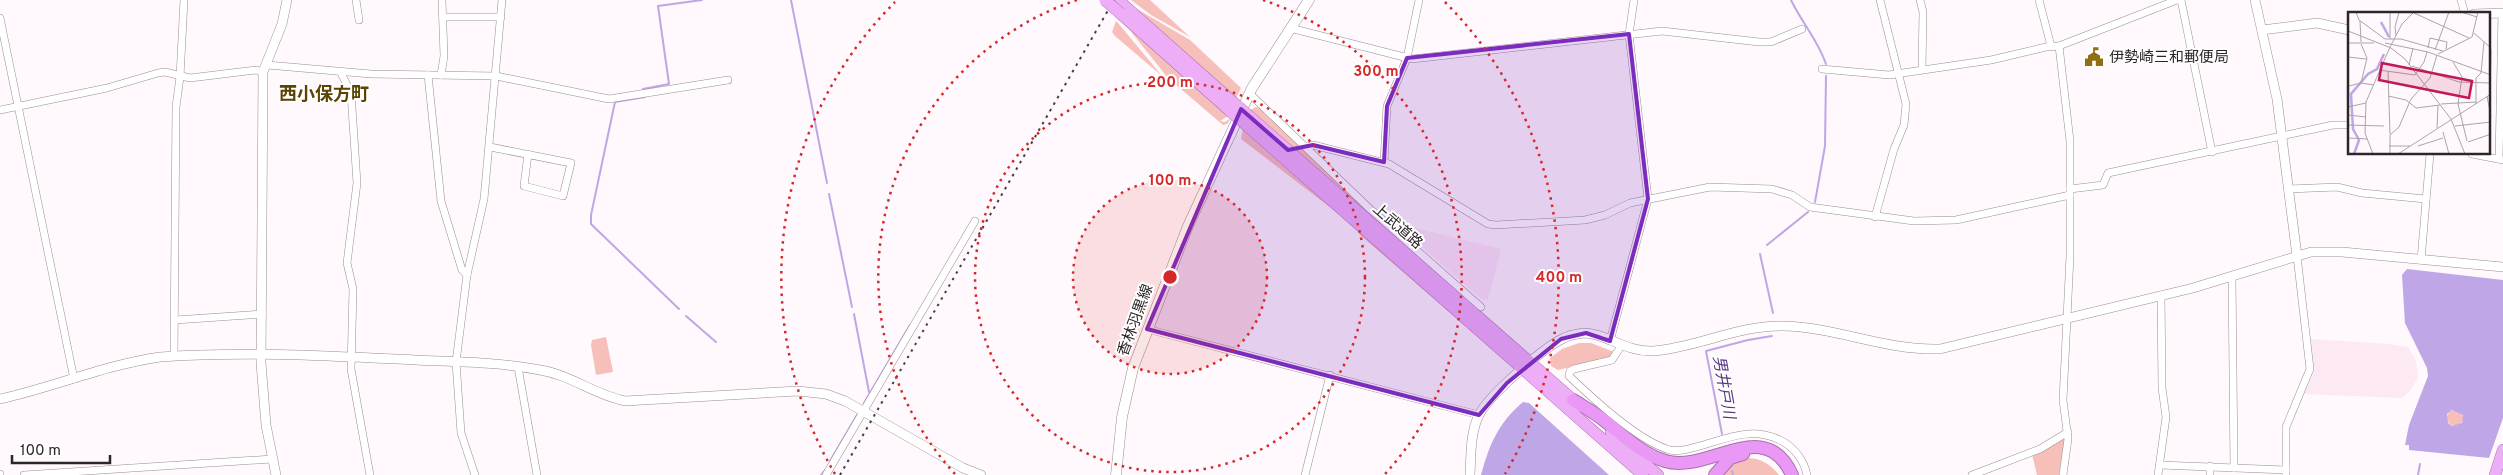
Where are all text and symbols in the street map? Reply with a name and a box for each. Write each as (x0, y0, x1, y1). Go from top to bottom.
inset map (2348, 12, 2490, 155)
public building icon: 伊勢崎三和郵便局 (2083, 46, 2105, 68)
place label: 伊勢崎三和郵便局 (2109, 49, 2229, 68)
text: 300 m (1353, 63, 1399, 82)
text: 200 m (1147, 74, 1193, 93)
district label: 西小保方町 (279, 84, 369, 107)
text: 100 m (1149, 172, 1191, 191)
street label: 上武道路 (1368, 200, 1426, 254)
centre of rings (1161, 268, 1179, 286)
text: 400 m (1536, 269, 1582, 288)
street label: 香林羽黒線 (1115, 282, 1158, 359)
water label: 男井戸川 (1708, 354, 1739, 423)
scale bar (12, 432, 110, 464)
text: 100 m (20, 442, 61, 461)

